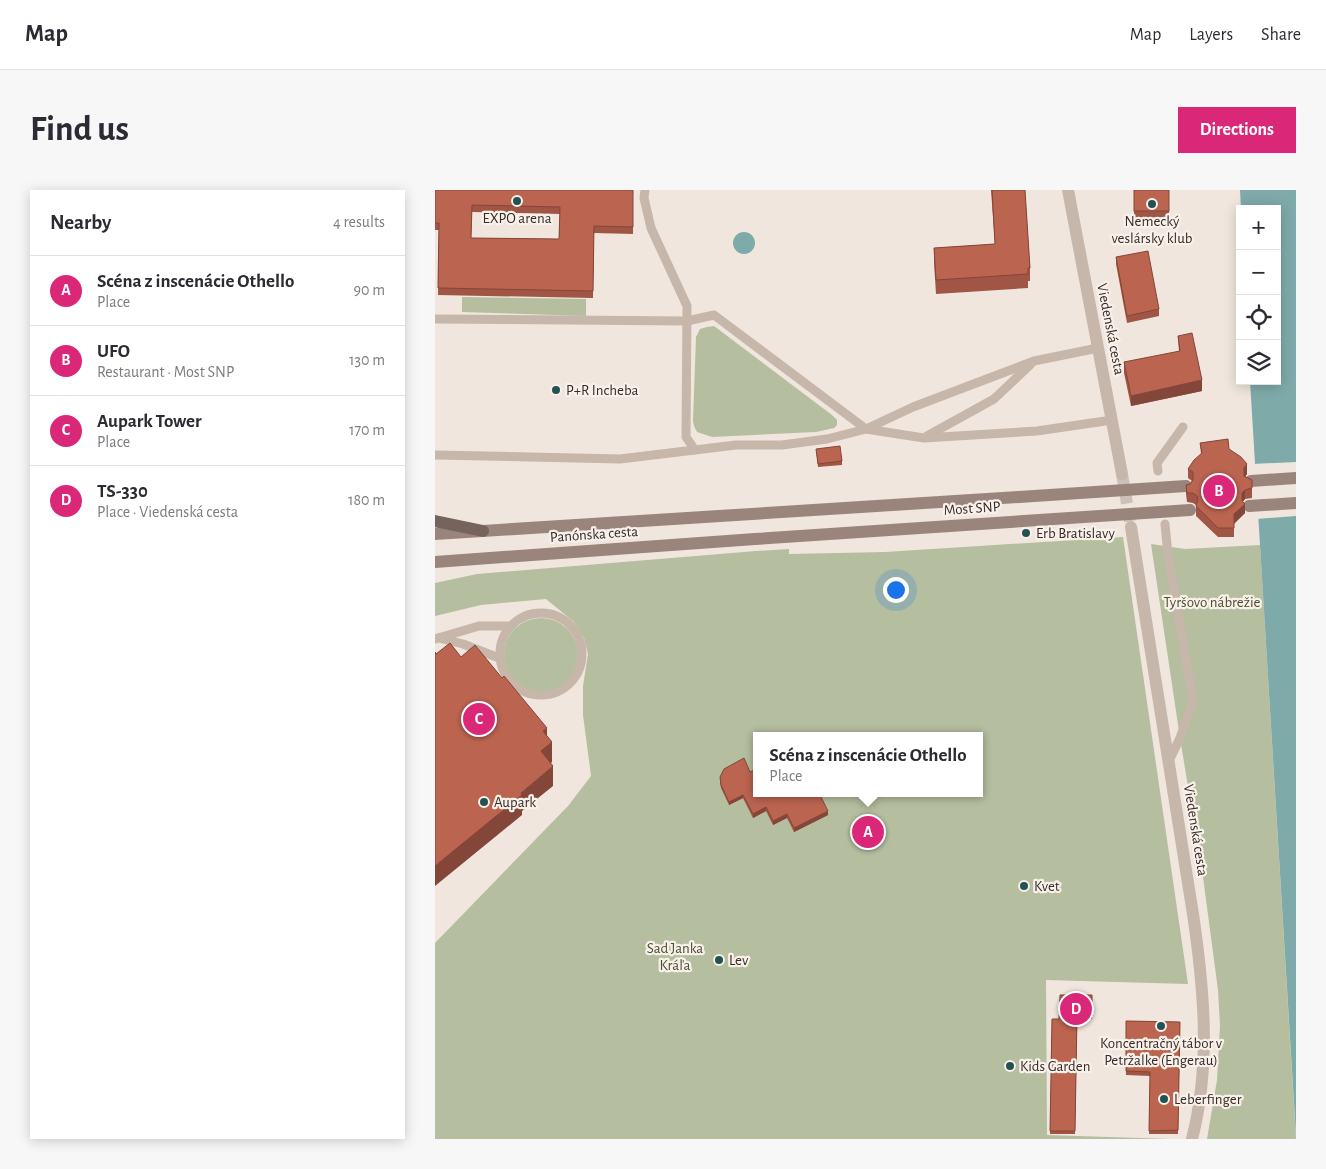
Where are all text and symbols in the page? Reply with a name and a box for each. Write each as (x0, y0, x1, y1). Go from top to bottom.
text: Map (25, 22, 68, 46)
text: Map (1130, 26, 1161, 44)
text: Layers (1189, 26, 1233, 44)
text: Share (1261, 26, 1301, 44)
button: Directions (1178, 107, 1296, 153)
text: Find us (30, 112, 129, 147)
marker: EXPO arena (511, 195, 523, 207)
marker: Nemecký veslársky klub (1146, 198, 1158, 210)
map controls (1236, 205, 1281, 385)
button: + (1236, 205, 1281, 250)
place label: EXPO arena (482, 211, 552, 226)
text: Nearby (50, 212, 111, 233)
text: 4 results (333, 214, 385, 230)
place label: Nemecký veslársky klub (1111, 214, 1193, 246)
button: − (1236, 250, 1281, 295)
text: Scéna z inscenácie Othello (97, 272, 294, 291)
text: A (61, 282, 71, 298)
text: 90 m (354, 282, 385, 298)
street label: Viedenská cesta (1094, 282, 1127, 376)
text: Place (97, 294, 130, 310)
button: locate (1236, 295, 1281, 340)
button: layers (1236, 340, 1281, 385)
text: UFO (97, 342, 130, 361)
text: B (61, 352, 71, 368)
text: 130 m (349, 352, 385, 368)
text: Restaurant · Most SNP (97, 364, 234, 380)
place label: P+R Incheba (566, 383, 639, 398)
marker: P+R Incheba (550, 384, 562, 396)
text: Aupark Tower (97, 412, 202, 431)
text: C (62, 422, 70, 438)
text: 170 m (349, 422, 385, 438)
text: Place (97, 434, 130, 450)
pin: B (1203, 472, 1235, 510)
text: TS-330 (97, 482, 148, 501)
text: D (61, 492, 71, 508)
text: 180 m (348, 492, 385, 508)
street label: Most SNP (943, 499, 1001, 518)
text: Place · Viedenská cesta (97, 504, 238, 520)
street label: Panónska cesta (549, 524, 639, 545)
place label: Erb Bratislavy (1036, 526, 1115, 541)
marker: Erb Bratislavy (1020, 527, 1032, 539)
your location (883, 577, 909, 603)
park label: Tyršovo nábrežie (1164, 595, 1261, 610)
pin: C (463, 700, 495, 738)
popup (753, 732, 983, 797)
text: Scéna z inscenácie Othello (769, 746, 967, 765)
text: Place (769, 768, 803, 784)
street label: Viedenská cesta (1181, 783, 1210, 877)
place label: Aupark (494, 795, 536, 810)
marker: Aupark (478, 796, 490, 808)
pin: A (852, 813, 884, 851)
place label: Kvet (1034, 879, 1060, 894)
marker: Kvet (1018, 880, 1030, 892)
park label: Sad Janka Kráľa (647, 941, 703, 973)
place label: Lev (729, 953, 749, 968)
marker: Lev (713, 954, 725, 966)
pin: D (1060, 990, 1092, 1028)
marker: Koncentračný tábor v Petržalke (Engerau) (1155, 1020, 1167, 1032)
place label: Koncentračný tábor v Petržalke (Engerau) (1100, 1036, 1223, 1068)
place label: Kids Garden (1020, 1059, 1091, 1074)
marker: Kids Garden (1004, 1060, 1016, 1072)
place label: Leberfinger (1174, 1092, 1242, 1107)
marker: Leberfinger (1158, 1093, 1170, 1105)

